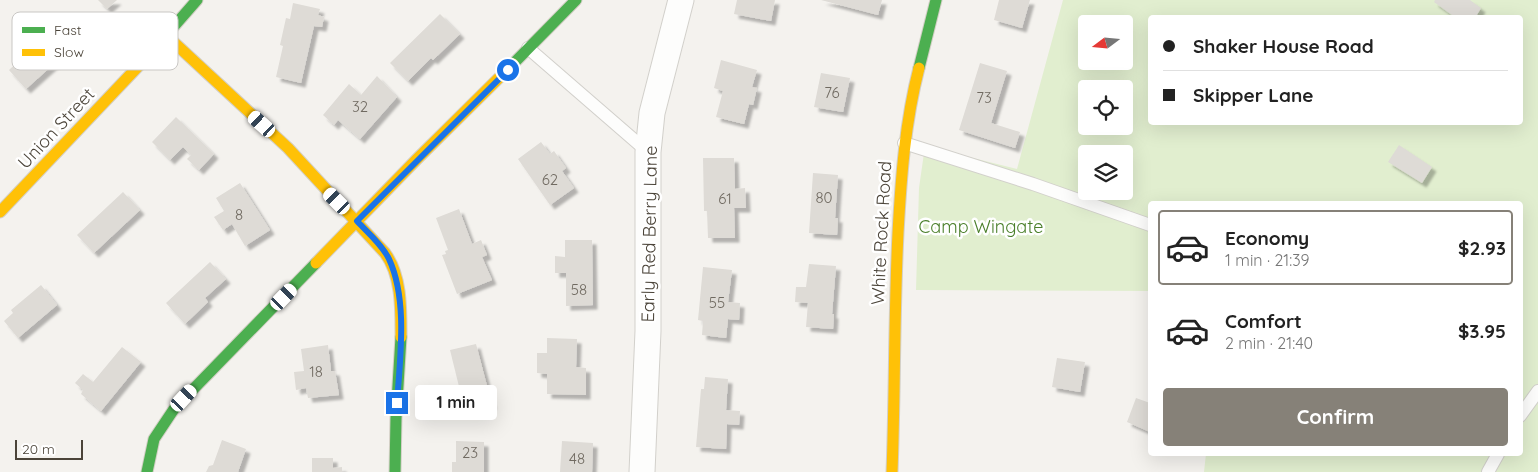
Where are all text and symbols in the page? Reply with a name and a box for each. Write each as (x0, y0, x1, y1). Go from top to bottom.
legend (12, 12, 178, 70)
north arrow (1078, 15, 1132, 70)
map controls (1078, 15, 1133, 200)
text: Fast (54, 21, 82, 39)
text: Shaker House Road (1193, 34, 1374, 58)
text: Slow (54, 43, 84, 61)
route start (497, 59, 519, 81)
button: locate (1078, 80, 1133, 135)
street label: Union Street (13, 83, 99, 173)
house number: 76 (824, 83, 840, 102)
text: Skipper Lane (1193, 83, 1313, 107)
house number: 73 (976, 88, 992, 107)
house number: 32 (352, 97, 368, 116)
car (245, 108, 278, 140)
street label: Early Red Berry Lane (636, 145, 662, 323)
button: layers (1078, 145, 1133, 200)
street label: White Rock Road (866, 161, 896, 305)
house number: 62 (542, 170, 558, 189)
car (321, 185, 352, 217)
house number: 80 (815, 188, 833, 207)
house number: 61 (718, 189, 732, 208)
house number: 8 (235, 205, 243, 224)
park label: Camp Wingate (919, 215, 1043, 238)
icon: car (1165, 225, 1210, 270)
text: Economy (1225, 226, 1309, 250)
text: $2.93 (1458, 236, 1506, 260)
text: 1 min · 21:39 (1225, 250, 1310, 270)
house number: 58 (571, 280, 587, 299)
car (268, 281, 299, 313)
house number: 55 (709, 293, 725, 312)
icon: car (1165, 308, 1210, 353)
text: Comfort (1225, 309, 1302, 333)
text: $3.95 (1458, 319, 1506, 343)
text: 2 min · 21:40 (1225, 333, 1313, 353)
house number: 18 (309, 362, 323, 381)
car (168, 382, 199, 414)
callout: 1 min (414, 386, 497, 420)
button: Confirm (1163, 388, 1508, 446)
route end (386, 392, 408, 414)
text: 1 min (437, 392, 475, 412)
scale bar (15, 437, 82, 460)
text: 20 m (22, 440, 55, 458)
house number: 23 (462, 443, 478, 462)
house number: 48 (569, 449, 585, 468)

